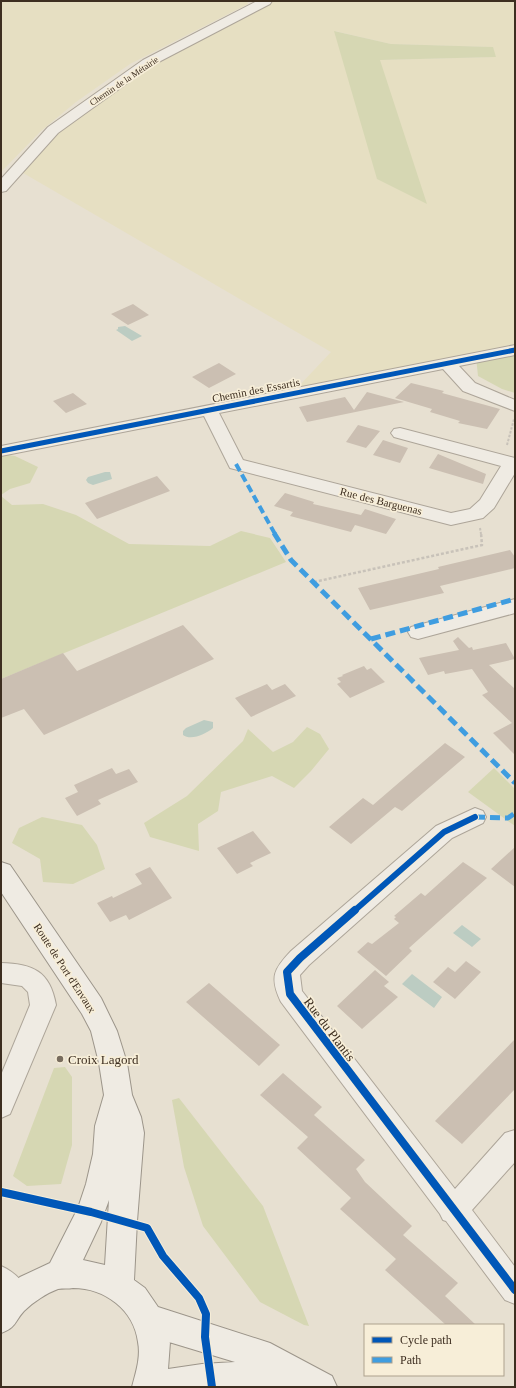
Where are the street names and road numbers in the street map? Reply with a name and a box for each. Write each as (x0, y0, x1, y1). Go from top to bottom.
street label: Chemin de la Métairie (88, 54, 160, 108)
street label: Chemin des Essartis (211, 376, 301, 404)
street label: Rue des Barguenas (339, 485, 423, 517)
street label: Route de Port d'Envaux (32, 921, 99, 1015)
street label: Rue du Plantis (301, 995, 358, 1064)

